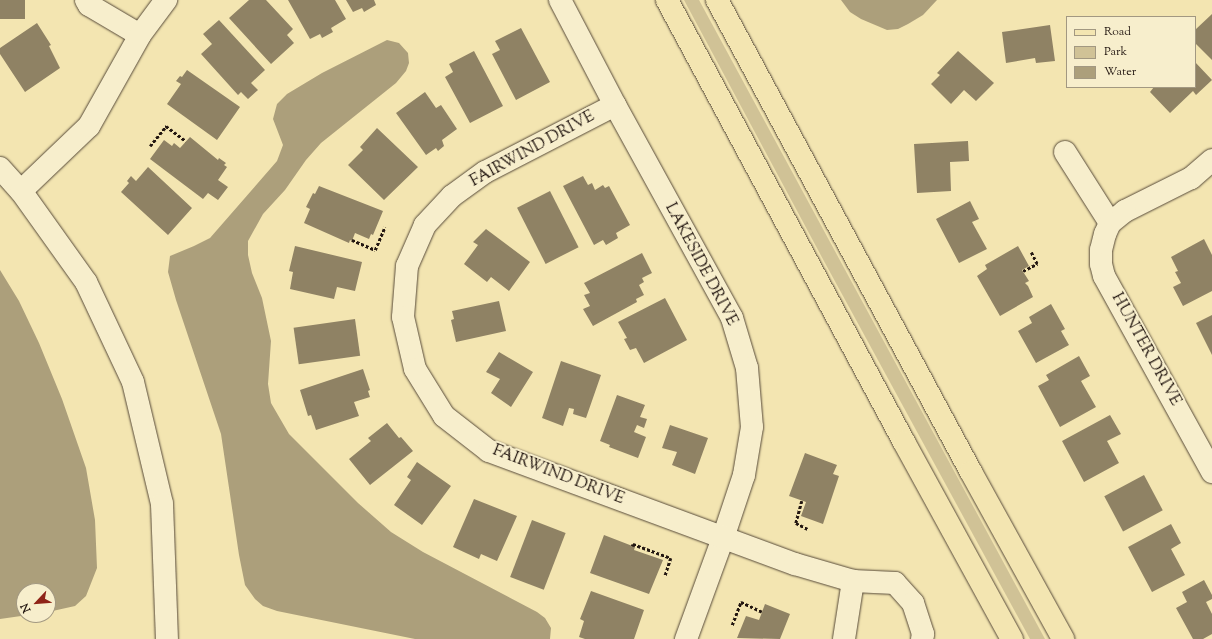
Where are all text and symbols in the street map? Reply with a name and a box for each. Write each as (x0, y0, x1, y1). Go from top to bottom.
legend (1066, 16, 1196, 88)
text: Road (1104, 23, 1131, 41)
text: Park (1104, 43, 1127, 61)
text: Water (1104, 63, 1136, 81)
street label: FAIRWIND DRIVE (467, 108, 599, 192)
street label: LAKESIDE DRIVE (660, 200, 740, 330)
street label: HUNTER DRIVE (1106, 290, 1184, 410)
street label: FAIRWIND DRIVE (489, 442, 627, 510)
north arrow (16, 583, 56, 623)
text: N (17, 600, 35, 615)

